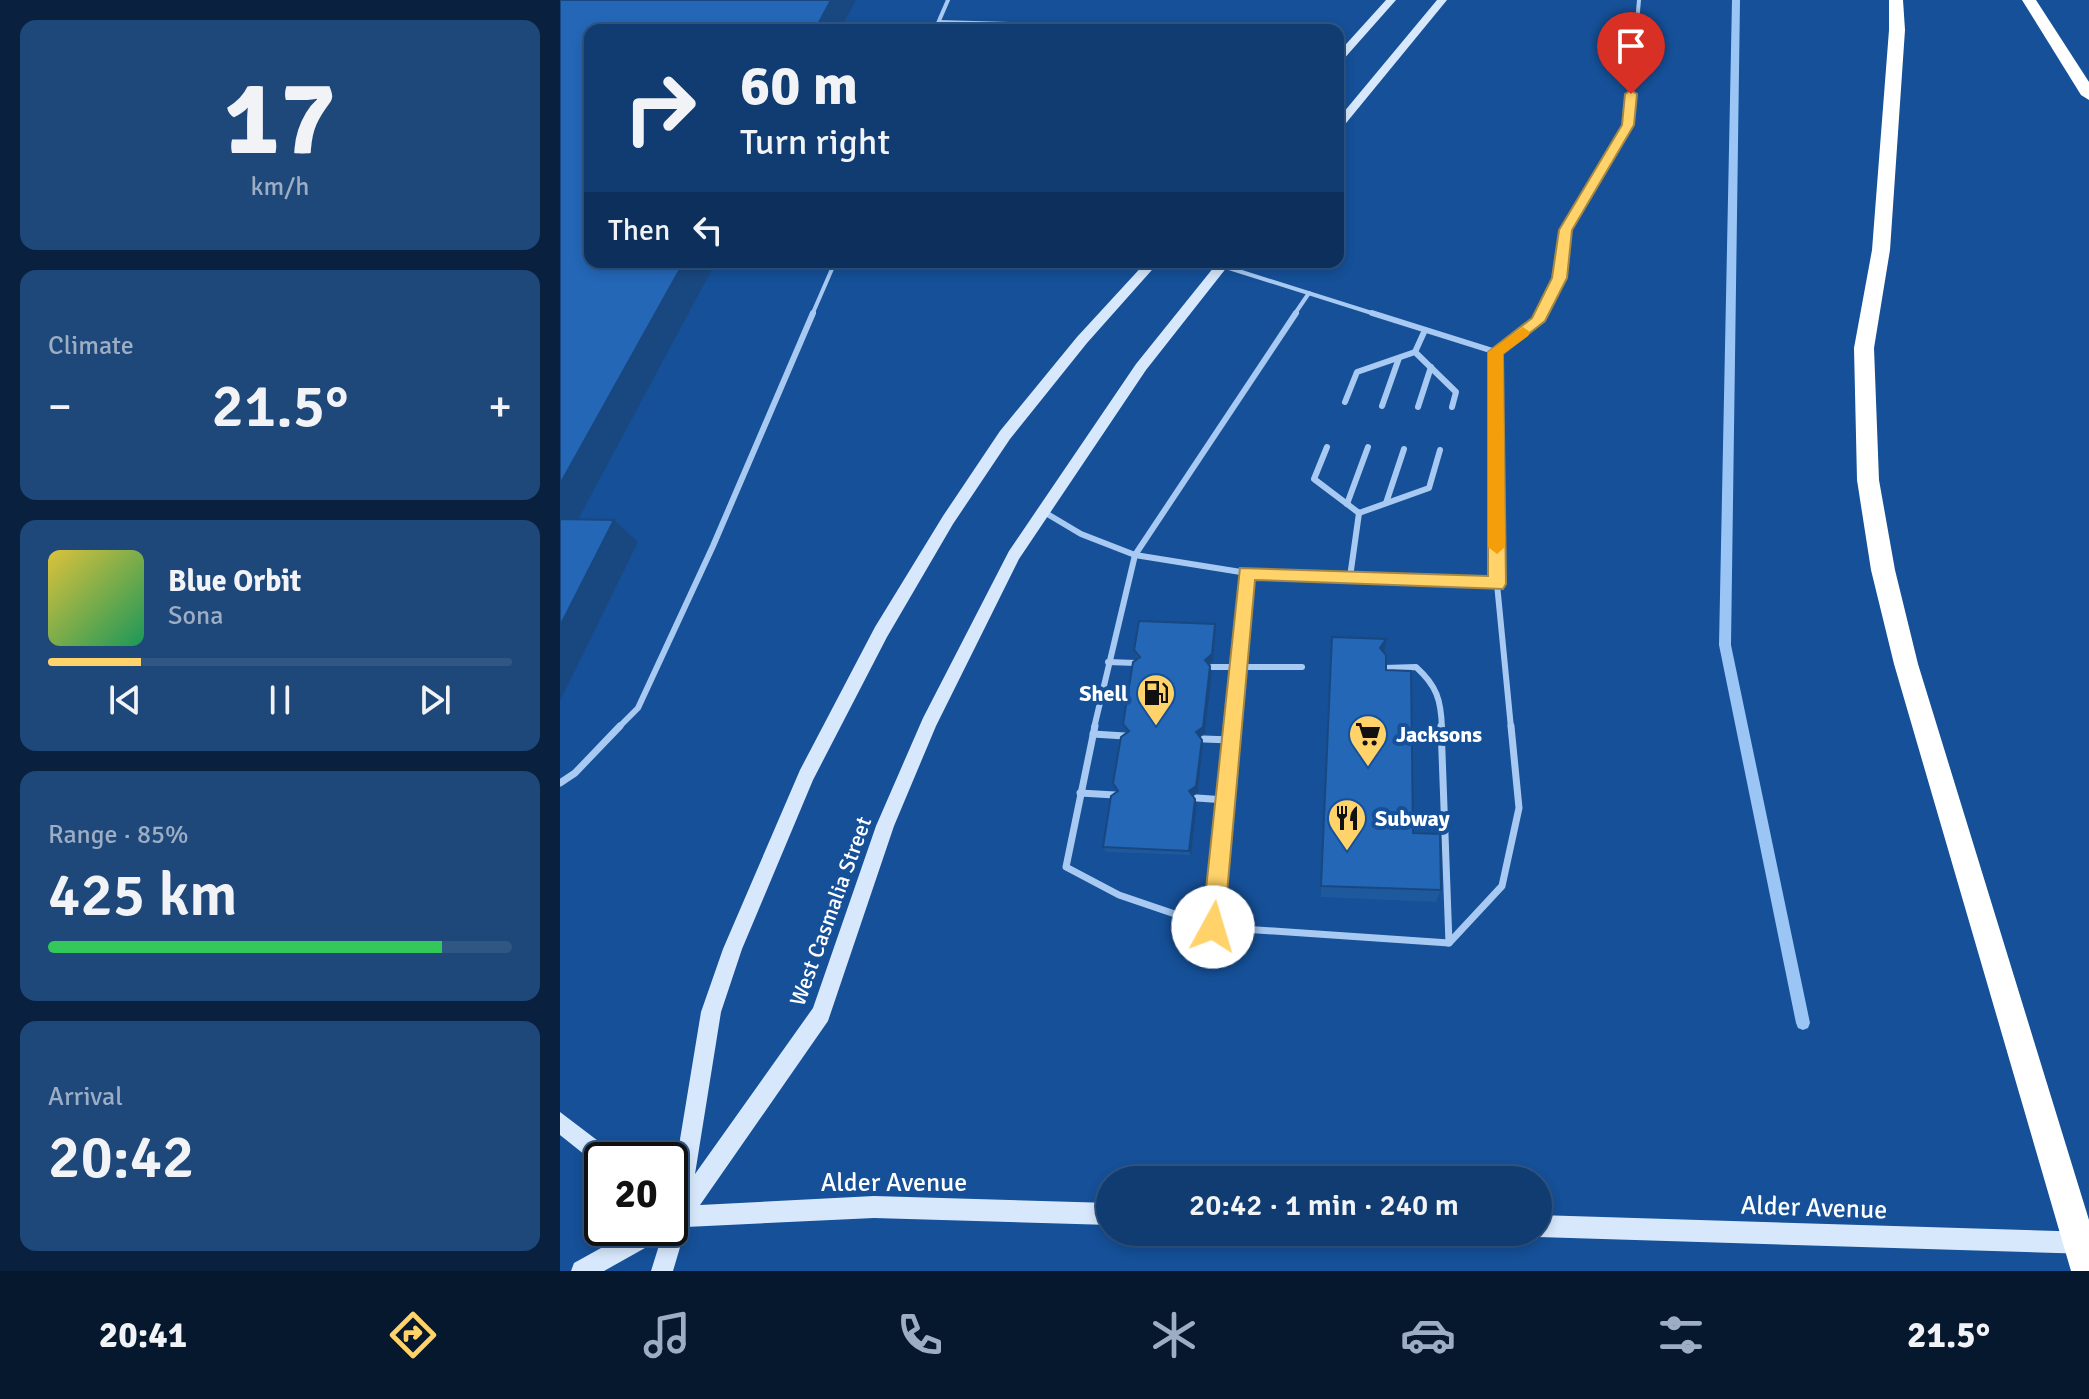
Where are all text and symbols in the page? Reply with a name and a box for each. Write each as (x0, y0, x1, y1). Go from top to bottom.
pin (1597, 12, 1665, 94)
icon: arrive (1609, 24, 1653, 68)
text: 60 m (740, 51, 858, 120)
text: 17 (224, 55, 336, 183)
icon: right (608, 56, 712, 160)
text: Turn right (740, 120, 890, 165)
text: km/h (251, 171, 309, 203)
icon: left (686, 208, 730, 252)
text: Then (608, 212, 670, 249)
text: Climate (48, 330, 134, 362)
text: 21.5° (212, 370, 348, 444)
text: − (48, 380, 72, 434)
text: + (488, 380, 512, 434)
text: Blue Orbit (168, 563, 301, 600)
text: Sona (168, 600, 223, 632)
fuel station icon: Shell (1135, 672, 1177, 727)
icon: previous (103, 678, 147, 722)
icon: pause (258, 678, 302, 722)
icon: next (413, 678, 457, 722)
place label: Shell (1079, 680, 1128, 707)
supermarket icon: Jacksons (1347, 713, 1389, 768)
place label: Jacksons (1396, 721, 1482, 748)
restaurant icon: Subway (1326, 797, 1368, 852)
place label: Subway (1375, 805, 1450, 832)
street label: West Casmalia Street (784, 813, 877, 1009)
text: Range · 85% (48, 819, 189, 851)
text: 425 km (48, 859, 237, 933)
position arrow (1171, 885, 1255, 969)
text: Arrival (48, 1081, 123, 1113)
text: 20:42 (48, 1121, 195, 1195)
speed limit sign: 20 (584, 1142, 688, 1246)
street label: Alder Avenue (821, 1167, 967, 1199)
text: 20:42 · 1 min · 240 m (1189, 1187, 1459, 1224)
street label: Alder Avenue (1740, 1189, 1888, 1227)
icon: directions (385, 1307, 441, 1363)
icon: music (639, 1307, 695, 1363)
icon: phone (892, 1307, 948, 1363)
icon: climate (1146, 1307, 1202, 1363)
icon: car (1400, 1307, 1456, 1363)
icon: filters (1653, 1307, 1709, 1363)
text: 20:41 (99, 1313, 187, 1358)
text: 21.5° (1907, 1313, 1990, 1358)

